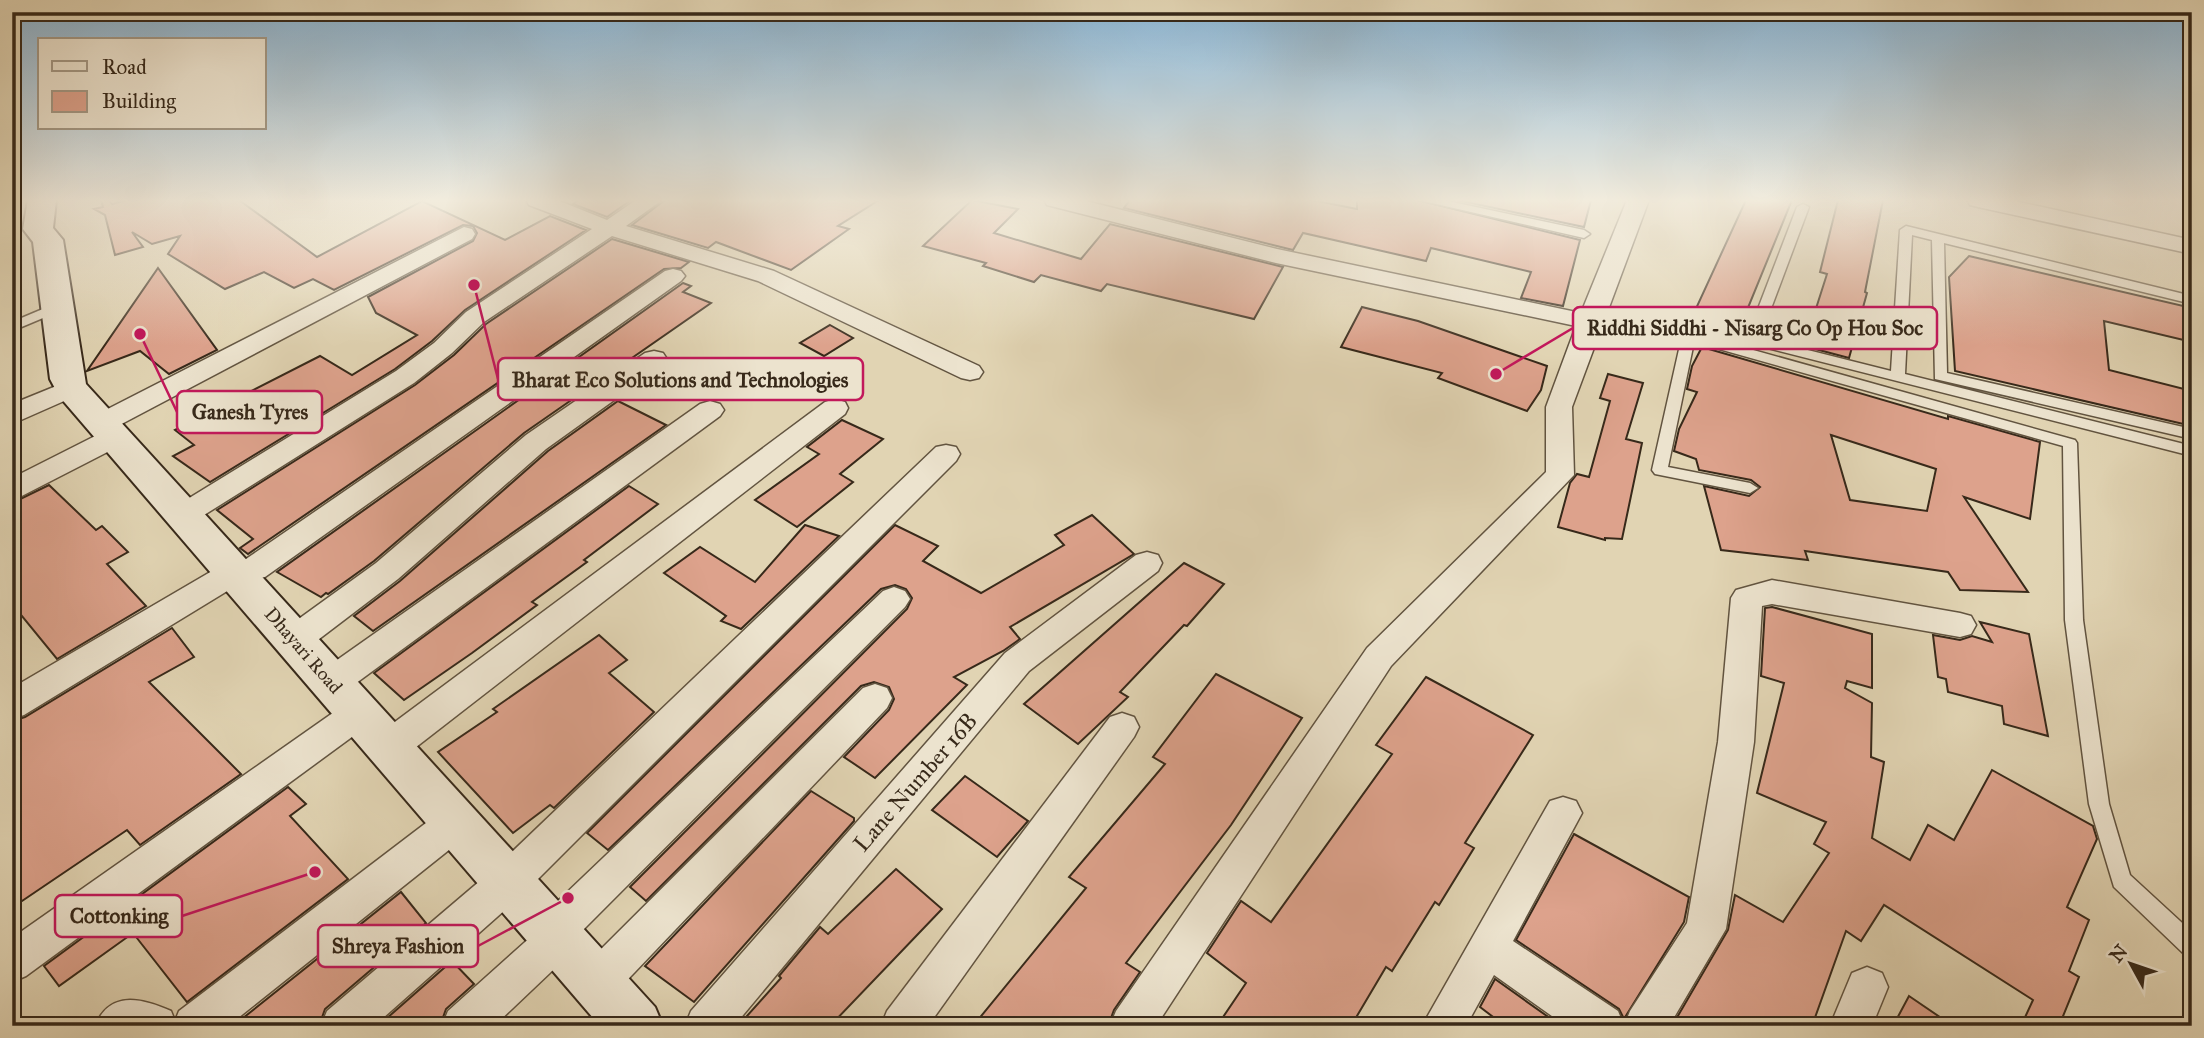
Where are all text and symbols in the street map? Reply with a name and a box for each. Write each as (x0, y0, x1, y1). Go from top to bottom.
legend (38, 38, 266, 130)
text: Road (102, 54, 147, 80)
text: Building (102, 88, 176, 114)
callout: Riddhi Siddhi - Nisarg Co Op Hou Soc (1573, 307, 1937, 349)
text: Riddhi Siddhi - Nisarg Co Op Hou Soc (1587, 315, 1923, 341)
callout: Bharat Eco Solutions and Technologies (498, 358, 863, 400)
text: Bharat Eco Solutions and Technologies (512, 367, 849, 393)
callout: Ganesh Tyres (177, 391, 322, 433)
text: Ganesh Tyres (192, 399, 309, 425)
street label: Dhayari Road (260, 602, 348, 699)
street label: Lane Number 16B (847, 707, 983, 857)
callout: Cottonking (55, 895, 182, 937)
text: Cottonking (70, 903, 170, 929)
callout: Shreya Fashion (318, 925, 478, 967)
north arrow (2096, 930, 2166, 1000)
text: Shreya Fashion (332, 933, 465, 959)
text: N (2104, 940, 2132, 967)

